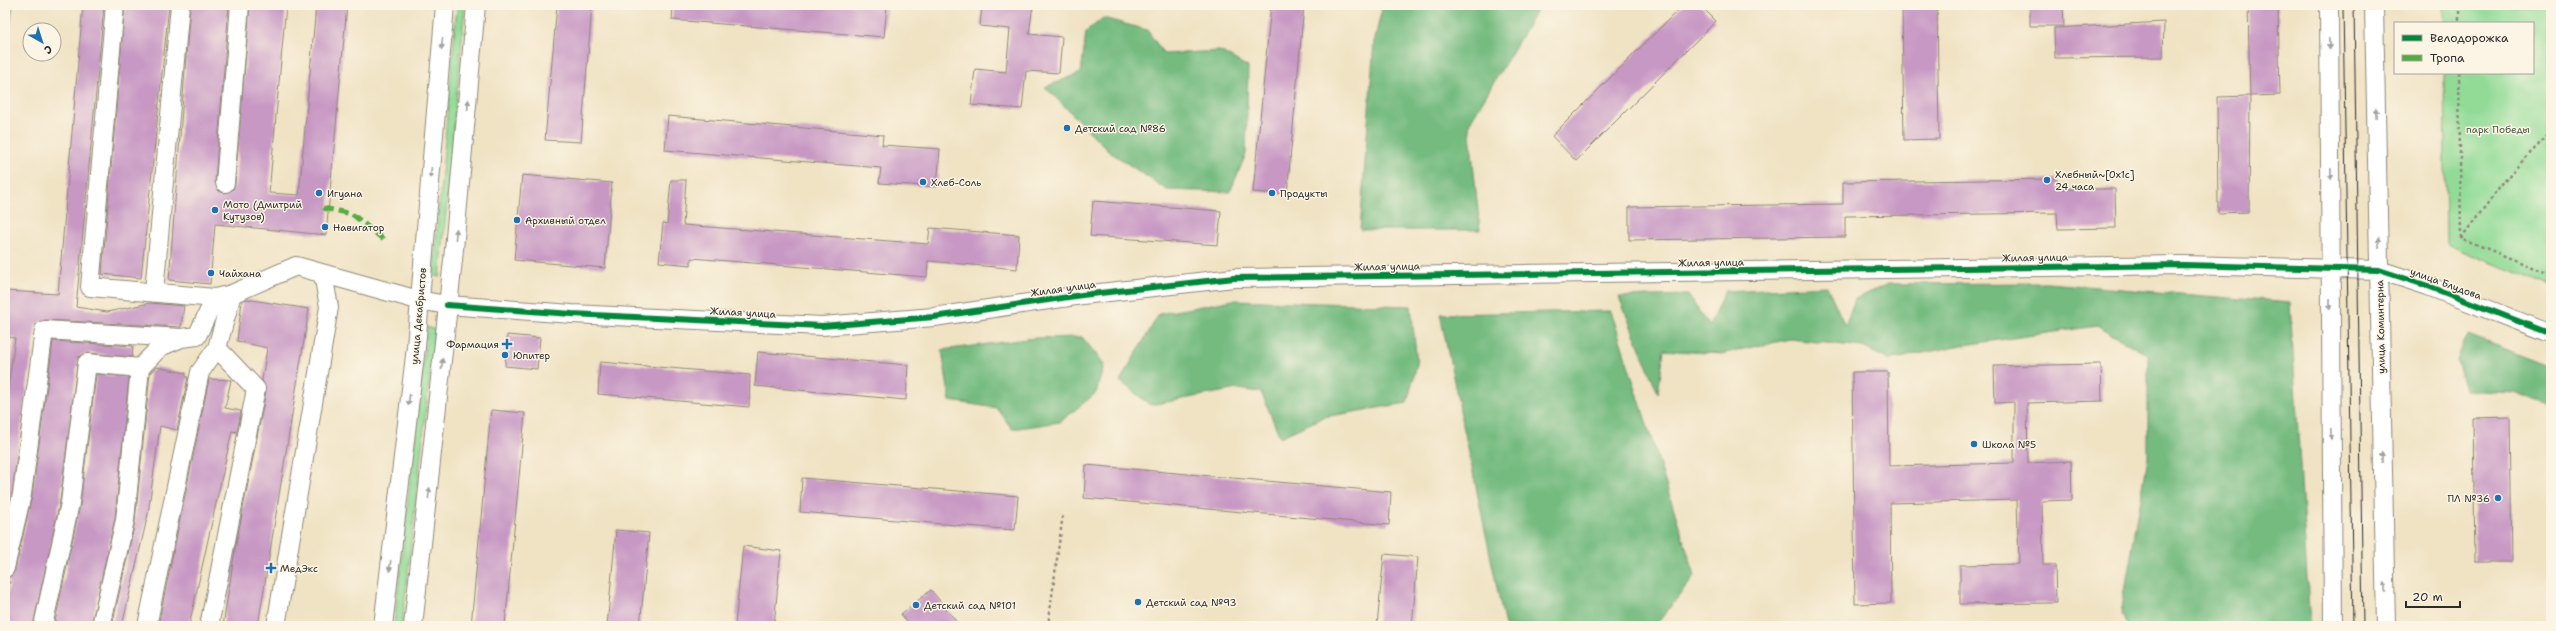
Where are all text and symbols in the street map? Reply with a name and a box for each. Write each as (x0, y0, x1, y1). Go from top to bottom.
north arrow (22, 22, 62, 62)
legend (2394, 22, 2534, 74)
text: Велодорожка (2430, 30, 2509, 46)
one-way arrow (439, 38, 446, 50)
one-way arrow (2326, 38, 2333, 50)
text: С (40, 41, 55, 57)
text: Тропа (2430, 50, 2465, 66)
one-way arrow (464, 99, 471, 111)
one-way arrow (2373, 106, 2379, 119)
place label: Детский сад №86 (1075, 122, 1166, 135)
marker: Детский сад №86 (1062, 123, 1072, 133)
park label: парк Победы (2466, 123, 2530, 136)
one-way arrow (428, 167, 435, 179)
place label: Хлебный~[0x1c] 24 часа (2055, 168, 2135, 193)
one-way arrow (2328, 168, 2334, 181)
marker: Хлебный~[0x1c] 24 часа (2042, 175, 2052, 185)
place label: Хлеб-Соль (931, 176, 981, 189)
marker: Хлеб-Соль (918, 177, 928, 187)
place label: Игуана (327, 187, 363, 200)
place label: Продукты (1280, 187, 1328, 200)
marker: Игуана (314, 188, 324, 198)
marker: Продукты (1267, 188, 1277, 198)
place label: Мото (Дмитрий Кутузов) (223, 198, 303, 223)
marker: Мото (Дмитрий Кутузов) (210, 205, 220, 215)
place label: Архивный отдел (525, 214, 606, 227)
marker: Архивный отдел (512, 215, 522, 225)
place label: Навигатор (333, 221, 385, 234)
marker: Навигатор (320, 222, 330, 232)
one-way arrow (452, 228, 459, 241)
one-way arrow (2375, 237, 2382, 249)
street label: Жилая улица (2002, 250, 2069, 265)
street label: Жилая улица (1678, 255, 1745, 270)
street label: Жилая улица (1354, 259, 1421, 274)
street label: улица Блудова (2408, 265, 2484, 303)
place label: Чайхана (219, 267, 262, 280)
street label: улица Декабристов (408, 267, 429, 365)
marker: Чайхана (206, 268, 216, 278)
street label: Жилая улица (1029, 277, 1097, 300)
street label: улица Коминтерна (2373, 279, 2388, 374)
one-way arrow (2327, 298, 2333, 311)
street label: Жилая улица (710, 304, 777, 321)
place label: Фармация (446, 338, 499, 351)
marker: Фармация (502, 339, 512, 349)
place label: Юпитер (513, 349, 551, 362)
marker: Юпитер (500, 350, 510, 360)
one-way arrow (439, 358, 445, 370)
one-way arrow (406, 394, 413, 406)
one-way arrow (2328, 428, 2334, 441)
place label: Школа №5 (1982, 438, 2036, 451)
marker: Школа №5 (1969, 439, 1979, 449)
one-way arrow (2379, 451, 2386, 463)
one-way arrow (425, 487, 432, 499)
place label: ПЛ №36 (2447, 492, 2490, 505)
marker: ПЛ №36 (2493, 493, 2503, 503)
one-way arrow (387, 560, 394, 572)
marker: МедЭкс (265, 562, 277, 574)
place label: МедЭкс (280, 562, 318, 575)
one-way arrow (2382, 580, 2388, 593)
scale bar (2406, 583, 2460, 609)
text: 20 m (2412, 589, 2443, 605)
place label: Детский сад №93 (1146, 596, 1237, 609)
marker: Детский сад №93 (1133, 597, 1143, 607)
place label: Детский сад №101 (924, 599, 1016, 612)
marker: Детский сад №101 (911, 600, 921, 610)

